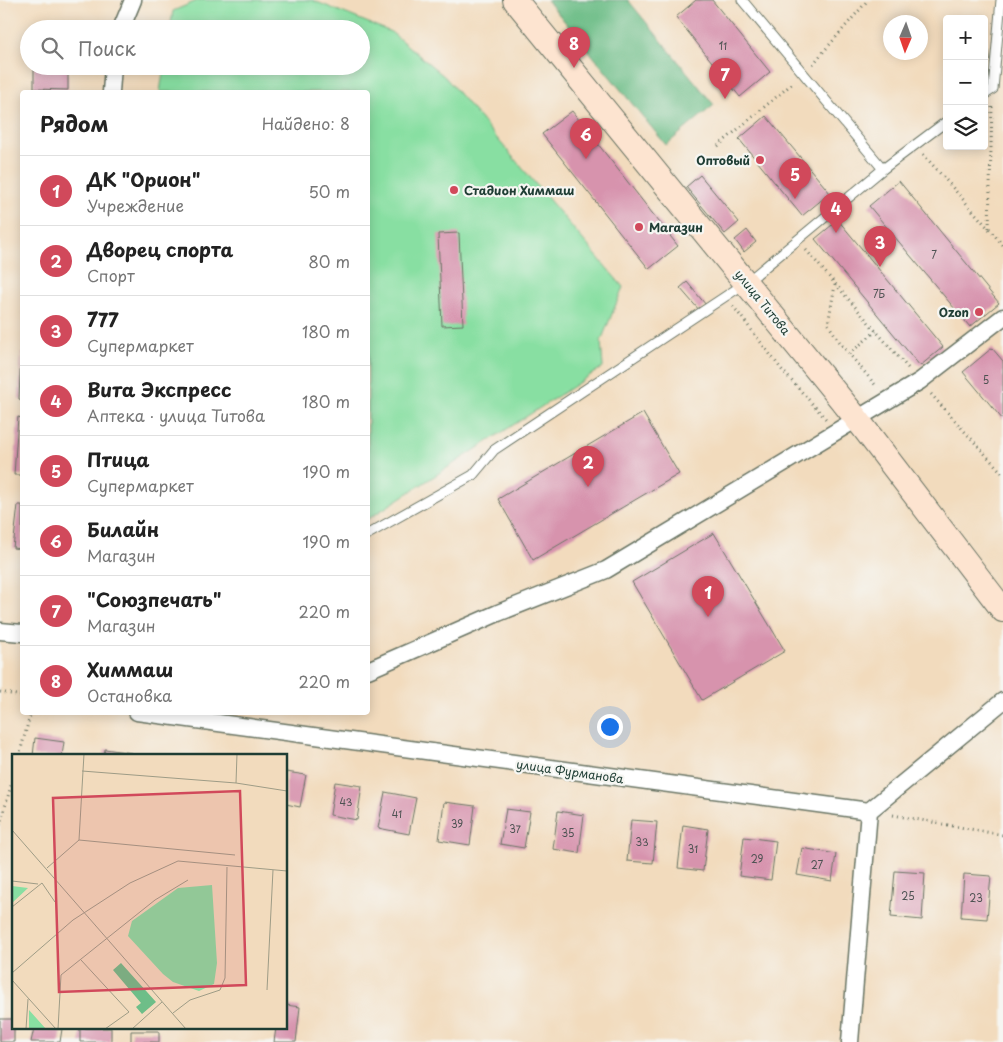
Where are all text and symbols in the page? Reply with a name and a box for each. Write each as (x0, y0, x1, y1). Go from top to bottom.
north arrow (883, 15, 928, 60)
map controls (943, 15, 988, 150)
button: + (943, 15, 988, 60)
search box (20, 20, 370, 75)
pin: 8 (558, 27, 590, 68)
icon: search (38, 34, 66, 62)
text: Поиск (78, 34, 136, 62)
house number: 11 (719, 38, 727, 53)
pin: 7 (709, 58, 741, 99)
button: − (943, 60, 988, 105)
button: layers (943, 105, 988, 150)
text: Рядом (40, 107, 108, 139)
text: Найдено: 8 (262, 111, 350, 135)
pin: 6 (570, 118, 602, 159)
place label: Оптовый (696, 151, 750, 169)
marker: Оптовый (754, 154, 766, 166)
pin: 5 (779, 158, 811, 199)
text: ДК "Орион" (87, 165, 200, 193)
text: 1 (52, 179, 60, 203)
text: 50 m (309, 179, 350, 203)
place label: Стадион Химмаш (464, 181, 574, 199)
marker: Стадион Химмаш (448, 184, 460, 196)
pin: 4 (820, 192, 852, 233)
text: Учреждение (87, 193, 184, 217)
place label: Магазин (649, 218, 703, 236)
marker: Магазин (633, 221, 645, 233)
pin: 3 (864, 226, 896, 267)
text: Дворец спорта (87, 235, 233, 263)
house number: 7 (931, 247, 937, 262)
text: 2 (50, 249, 62, 273)
text: 80 m (308, 249, 350, 273)
text: Спорт (87, 263, 135, 287)
street label: улица Титова (731, 265, 795, 339)
house number: 7Б (873, 286, 886, 301)
place label: Ozon (939, 303, 969, 321)
text: 777 (87, 305, 119, 333)
marker: Ozon (973, 306, 985, 318)
text: 3 (51, 319, 61, 343)
text: 180 m (302, 319, 350, 343)
text: Супермаркет (87, 333, 194, 357)
house number: 5 (983, 372, 989, 387)
text: Вита Экспресс (87, 375, 231, 403)
text: 4 (51, 389, 61, 413)
text: 180 m (302, 389, 350, 413)
text: Аптека · улица Титова (87, 403, 265, 427)
text: Птица (87, 445, 150, 473)
pin: 2 (572, 446, 604, 487)
text: 5 (51, 459, 61, 483)
text: 190 m (302, 459, 350, 483)
text: Супермаркет (87, 473, 194, 497)
text: Билайн (87, 515, 159, 543)
text: 6 (50, 529, 62, 553)
text: 190 m (302, 529, 350, 553)
text: Магазин (87, 543, 156, 567)
pin: 1 (692, 576, 724, 617)
text: "Союзпечать" (87, 585, 221, 613)
text: 7 (51, 599, 61, 623)
text: 220 m (299, 599, 350, 623)
text: Магазин (87, 613, 156, 637)
text: Химмаш (87, 655, 173, 683)
text: 8 (51, 669, 61, 693)
text: 220 m (299, 669, 350, 693)
text: Остановка (87, 683, 172, 707)
your location (597, 714, 623, 740)
inset map (12, 754, 288, 1030)
street label: улица Фурманова (515, 755, 625, 788)
house number: 43 (340, 794, 353, 809)
house number: 41 (392, 806, 402, 821)
house number: 39 (451, 816, 463, 831)
house number: 37 (509, 821, 522, 836)
house number: 35 (562, 825, 574, 840)
house number: 33 (635, 834, 649, 849)
house number: 31 (688, 841, 698, 856)
house number: 29 (751, 851, 764, 866)
house number: 27 (811, 857, 824, 872)
house number: 25 (901, 888, 915, 903)
house number: 23 (969, 890, 983, 905)

